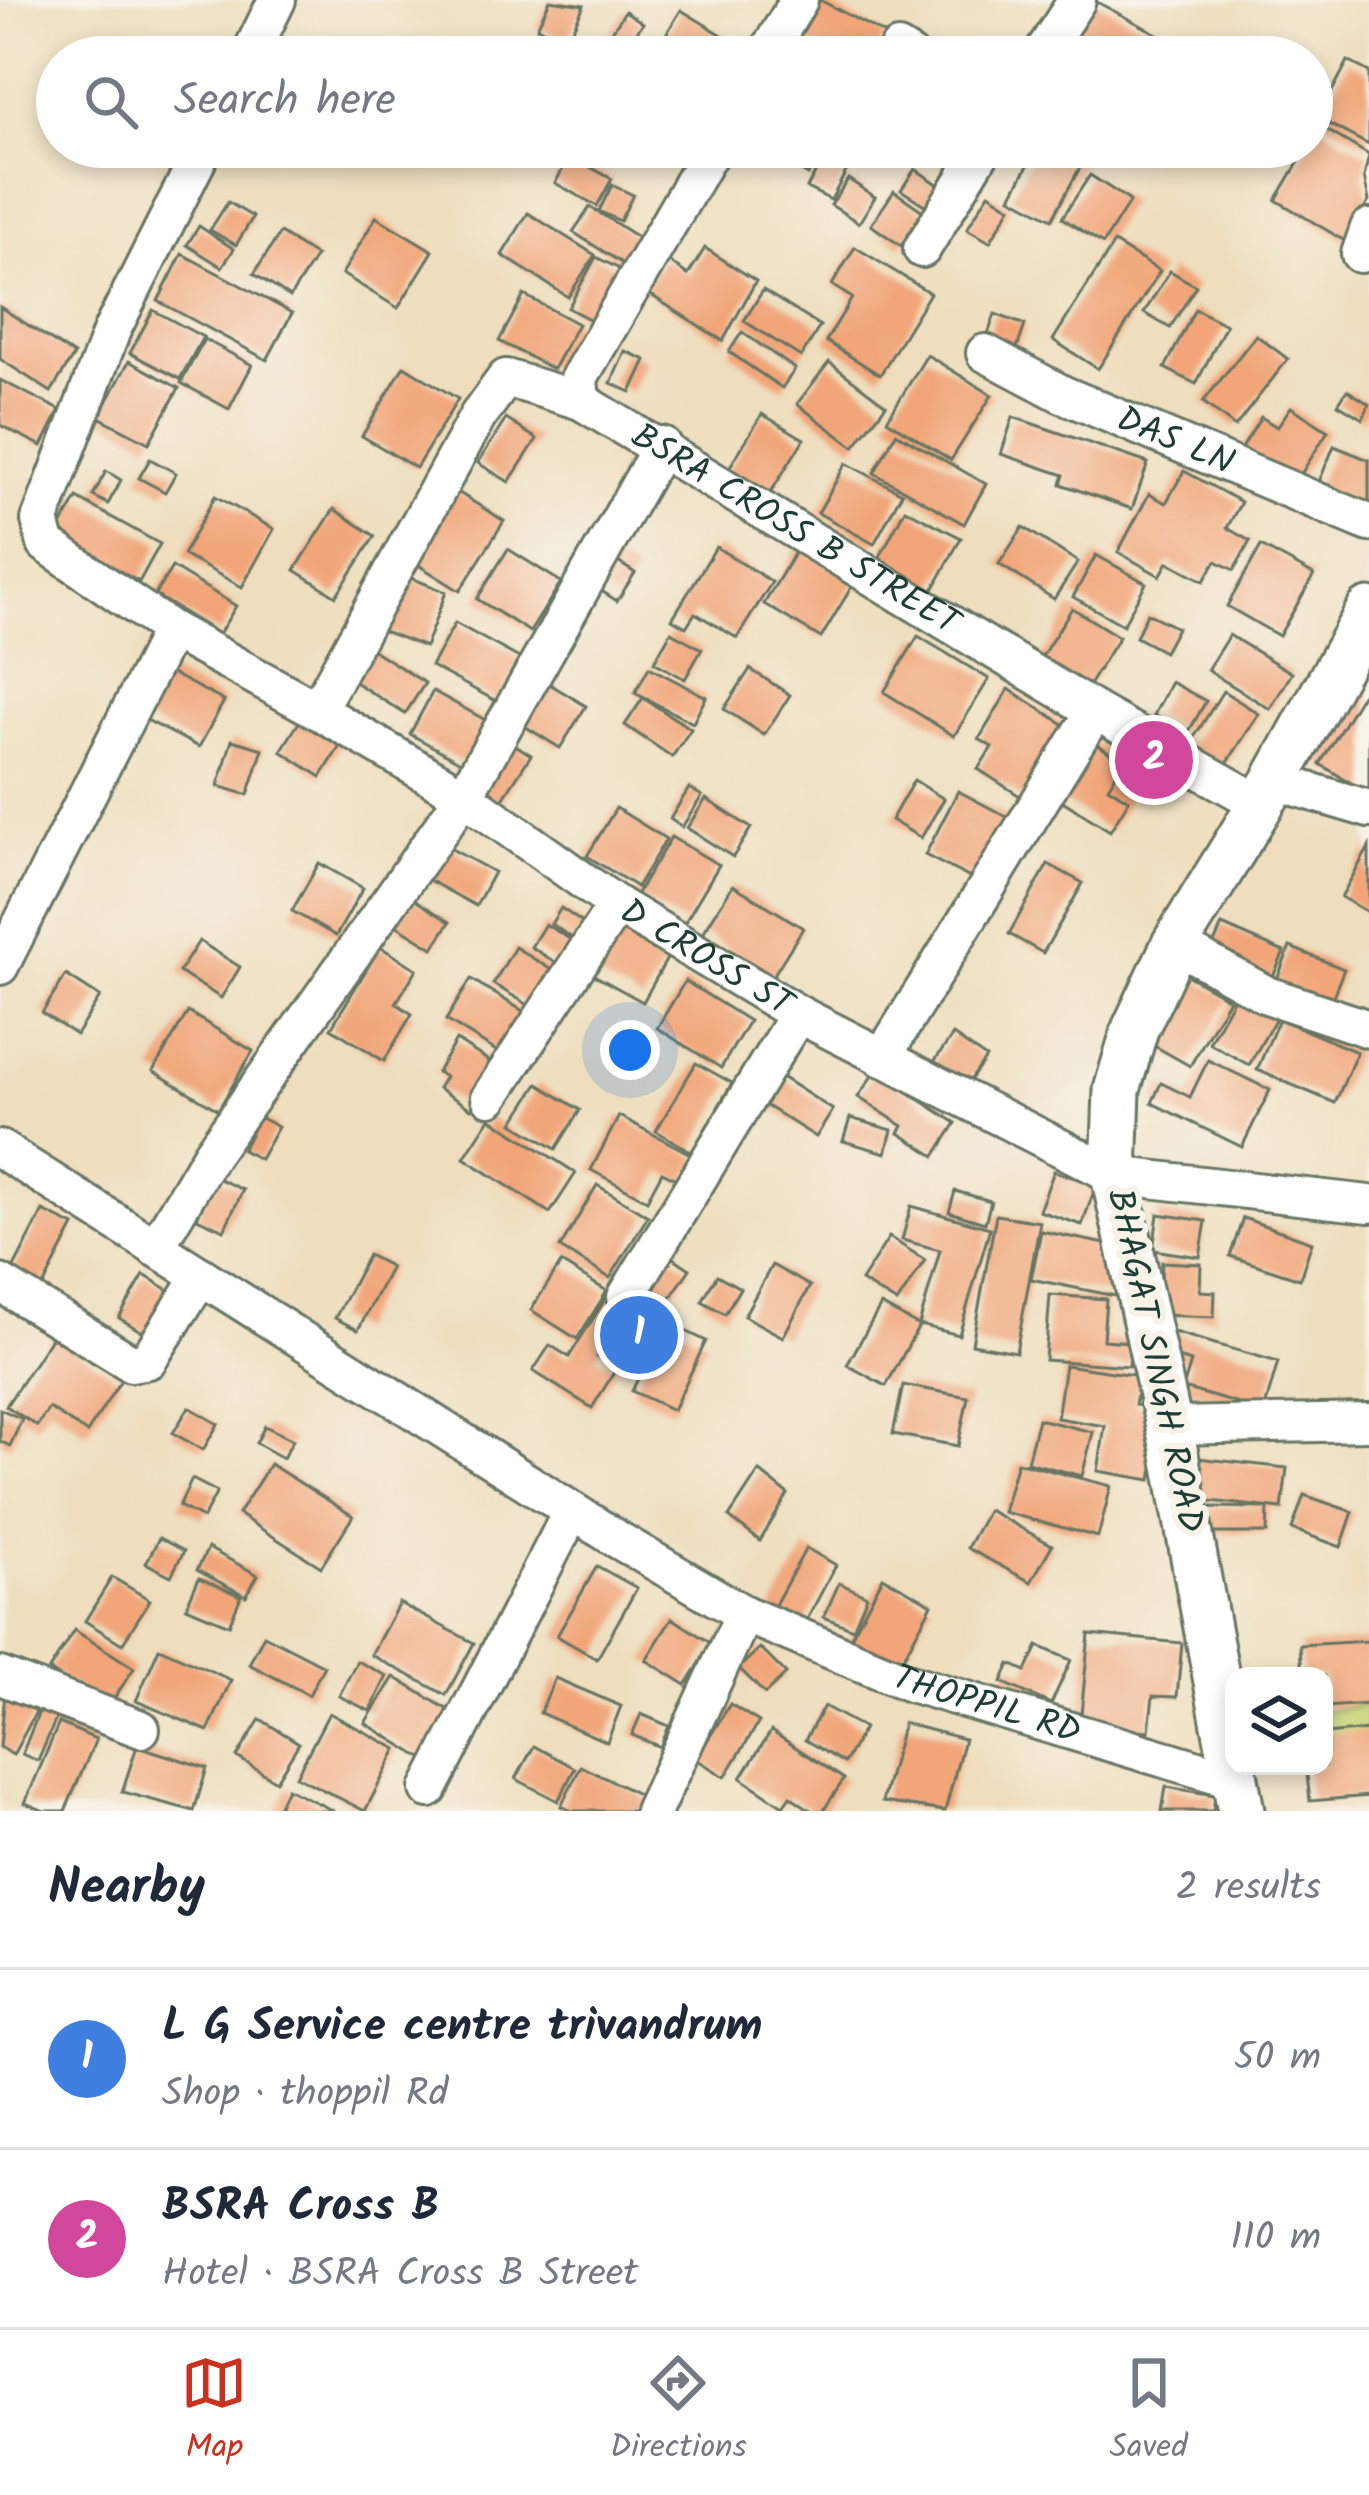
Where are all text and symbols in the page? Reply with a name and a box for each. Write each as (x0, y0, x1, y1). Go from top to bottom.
search box (36, 36, 1333, 168)
text: Search here (174, 66, 396, 138)
icon: search (78, 69, 144, 135)
street label: DAS LN (1108, 392, 1243, 492)
street label: BSRA CROSS B STREET (620, 409, 973, 653)
pin: 2 (1115, 715, 1193, 805)
street label: D CROSS ST (608, 884, 806, 1034)
your location (600, 1020, 660, 1080)
street label: BHAGAT SINGH ROAD (1090, 1184, 1218, 1538)
pin: 1 (600, 1290, 678, 1380)
street label: THOPPIL RD (883, 1650, 1088, 1761)
map controls (1225, 1667, 1333, 1775)
button: layers (1225, 1667, 1333, 1775)
text: Nearby (48, 1849, 205, 1930)
text: 2 results (1176, 1858, 1321, 1920)
text: L G Service centre trivandrum (162, 1992, 762, 2064)
text: 1 (81, 2028, 93, 2090)
text: 50 m (1234, 2028, 1321, 2090)
text: Shop · thoppil Rd (162, 2064, 448, 2126)
text: BSRA Cross B (162, 2172, 440, 2244)
text: 2 (76, 2208, 98, 2270)
text: 110 m (1230, 2208, 1321, 2270)
text: Hotel · BSRA Cross B Street (162, 2244, 638, 2306)
tab: Map (181, 2350, 247, 2475)
tab: Directions (610, 2350, 747, 2475)
tab: Saved (1109, 2350, 1188, 2475)

